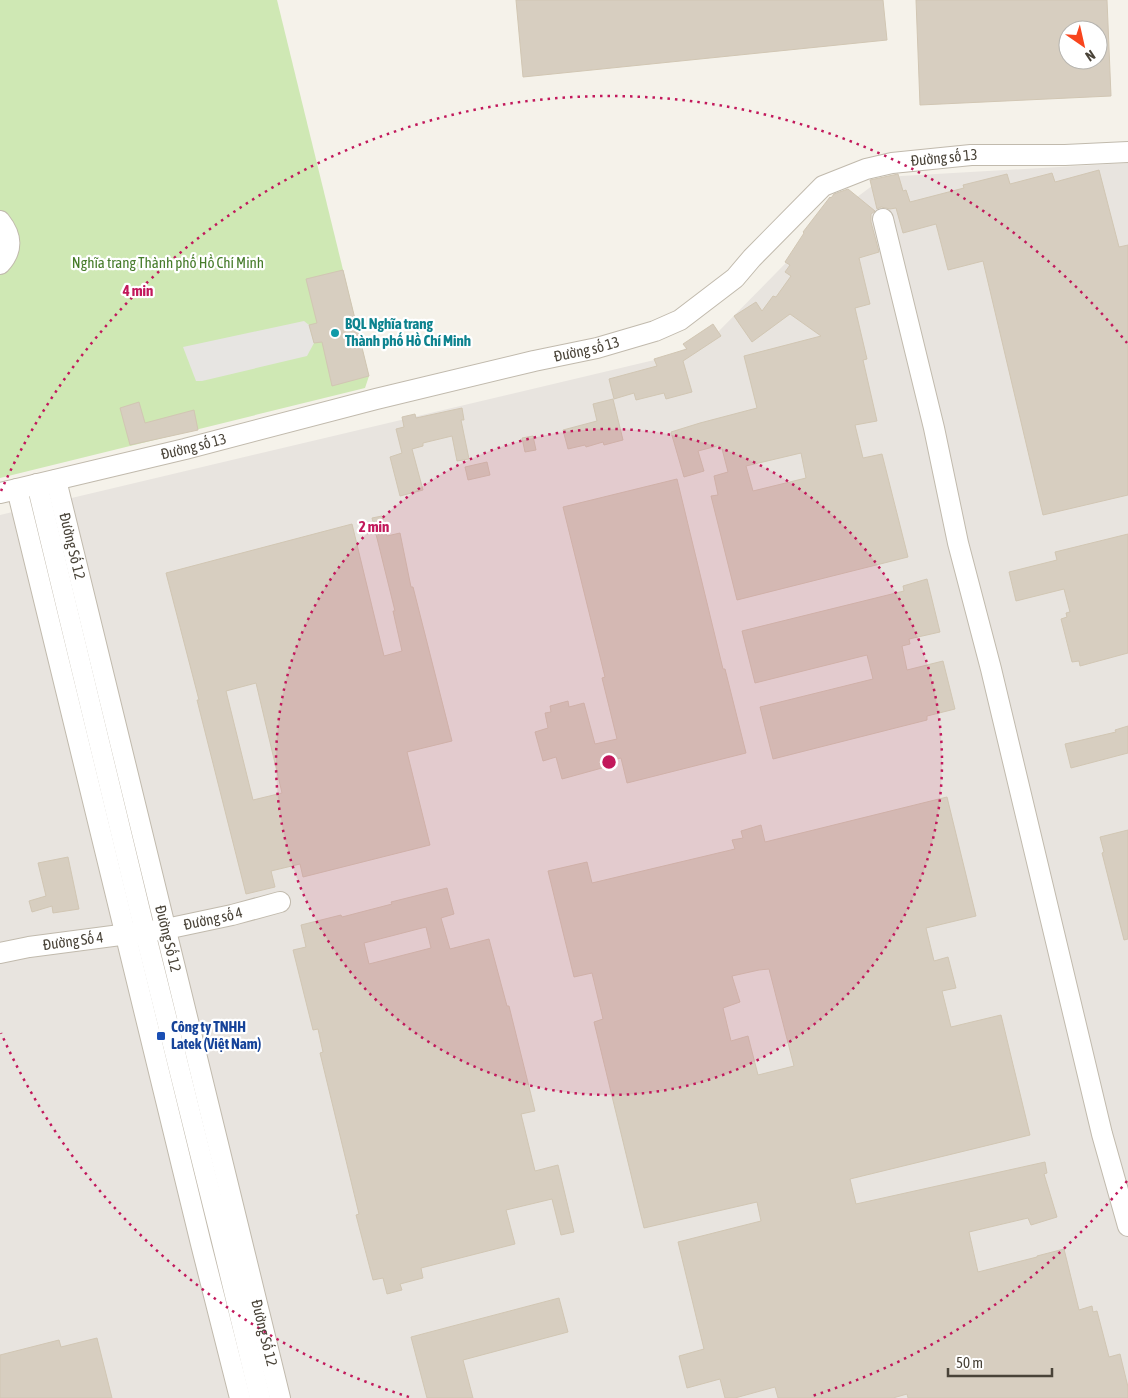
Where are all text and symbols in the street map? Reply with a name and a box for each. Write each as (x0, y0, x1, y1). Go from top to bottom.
north arrow (1058, 20, 1108, 70)
text: N (1082, 47, 1098, 65)
street label: Đường số 13 (910, 146, 977, 169)
park label: Nghĩa trang Thành phố Hồ Chí Minh (72, 254, 264, 271)
text: 4 min (122, 282, 153, 299)
place label: BQL Nghĩa trang Thành phố Hồ Chí Minh (345, 315, 471, 349)
marker: BQL Nghĩa trang Thành phố Hồ Chí Minh (329, 327, 341, 339)
street label: Đường số 13 (552, 333, 621, 365)
street label: Đường số 13 (159, 430, 228, 462)
street label: Đường Số 12 (56, 511, 89, 581)
text: 2 min (359, 518, 389, 535)
centre of rings (600, 753, 618, 771)
street label: Đường Số 12 (152, 903, 185, 974)
street label: Đường số 4 (182, 904, 244, 933)
street label: Đường Số 4 (42, 928, 104, 953)
place label: Công ty TNHH Latek (Việt Nam) (171, 1018, 261, 1052)
marker: Công ty TNHH Latek (Việt Nam) (155, 1030, 167, 1042)
street label: Đường Số 12 (248, 1298, 281, 1368)
scale bar (948, 1346, 1052, 1378)
text: 50 m (956, 1354, 983, 1371)

